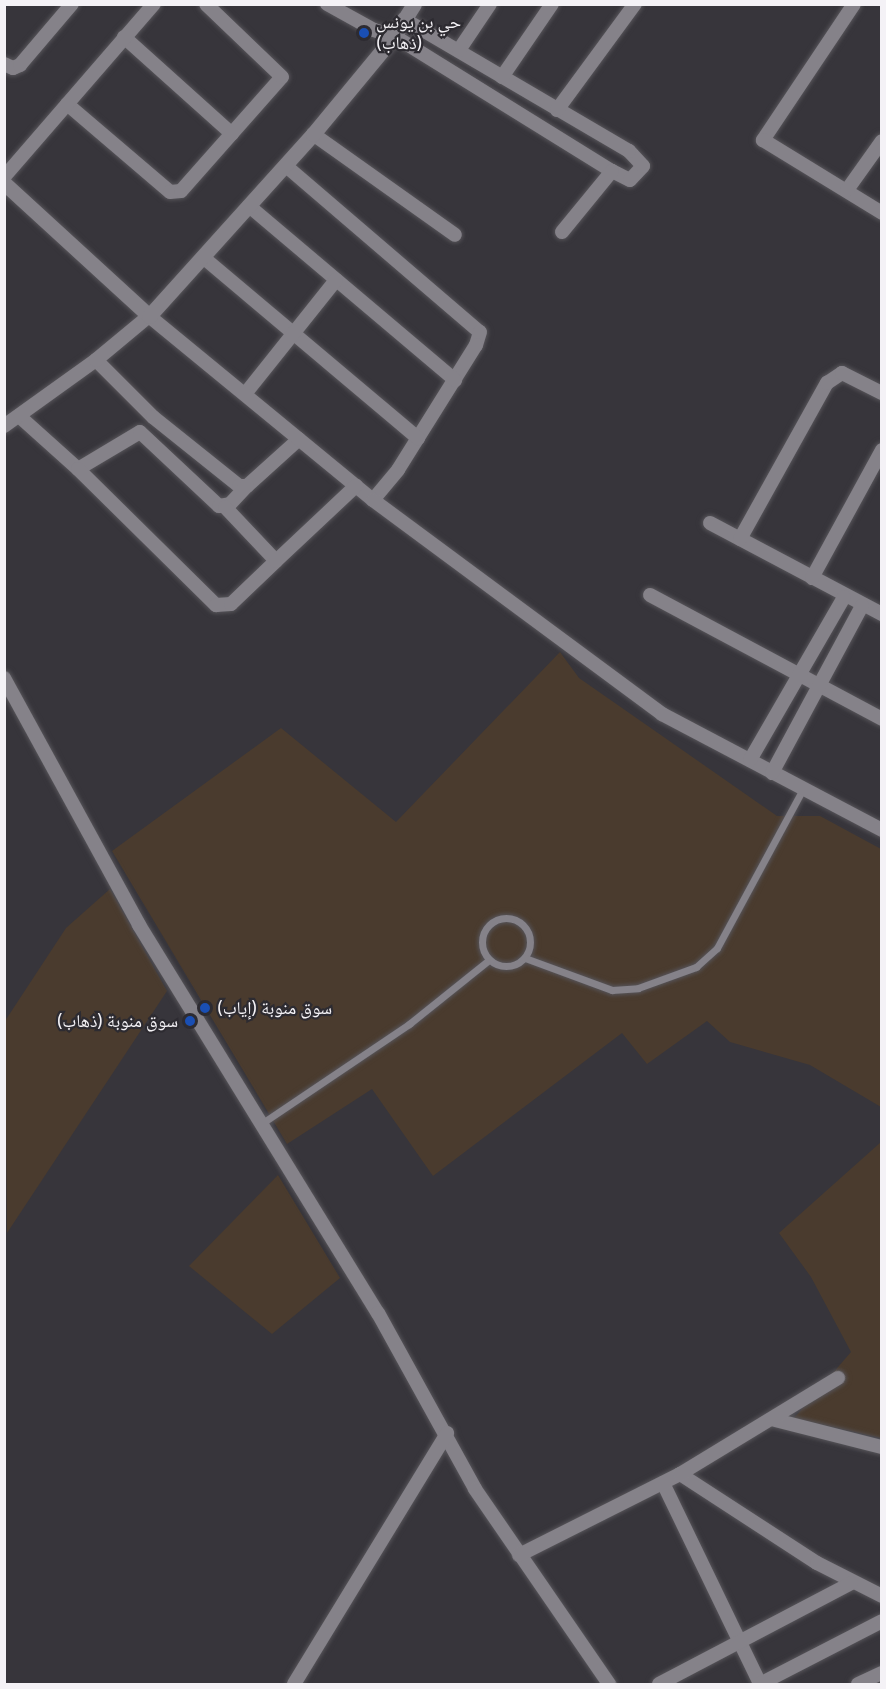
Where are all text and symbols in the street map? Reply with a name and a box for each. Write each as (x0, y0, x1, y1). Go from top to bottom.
place label: حي بن يونس (ذهاب) (376, 12, 461, 54)
marker: حي بن يونس (ذهاب) (357, 26, 371, 40)
place label: سوق منوبة (إياب) (217, 997, 332, 1019)
marker: سوق منوبة (إياب) (198, 1001, 212, 1015)
place label: سوق منوبة (ذهاب) (57, 1010, 178, 1032)
marker: سوق منوبة (ذهاب) (183, 1014, 197, 1028)

